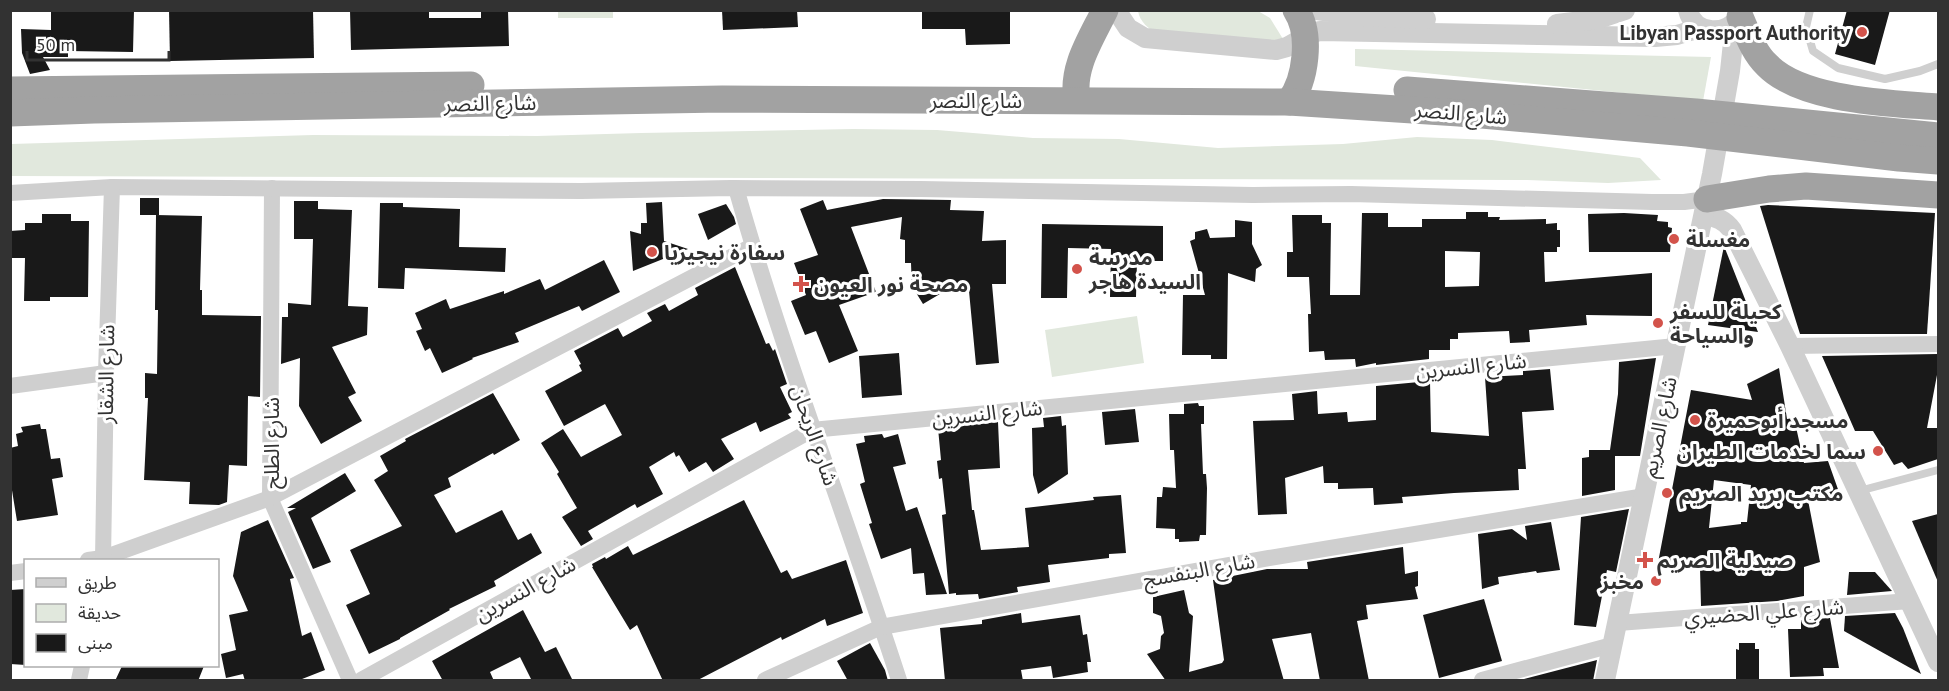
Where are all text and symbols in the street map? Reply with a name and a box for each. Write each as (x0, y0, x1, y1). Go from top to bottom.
place label: Libyan Passport Authority (1619, 19, 1851, 46)
scale bar (27, 24, 170, 62)
marker: Libyan Passport Authority (1855, 25, 1869, 39)
text: 50 m (36, 33, 75, 56)
street label: شارع النصر (929, 87, 1022, 116)
street label: شارع النصر (443, 89, 536, 119)
street label: شارع النصر (1413, 95, 1508, 132)
place label: مغسلة (1686, 226, 1750, 253)
marker: مغسلة (1667, 232, 1681, 246)
place label: سفارة نيجيريا (664, 239, 785, 266)
place label: مدرسة السيدة هاجر (1088, 244, 1201, 295)
marker: سفارة نيجيريا (645, 245, 659, 259)
marker: مدرسة السيدة هاجر (1070, 262, 1084, 276)
place label: مصحة نور العيون (814, 271, 968, 298)
marker: مصحة نور العيون (792, 275, 810, 293)
place label: كحيلة للسفر والسياحة (1669, 298, 1782, 349)
marker: كحيلة للسفر والسياحة (1651, 316, 1665, 330)
street label: شارع الشقار (92, 324, 122, 425)
street label: شارع النسرين (1414, 347, 1528, 387)
street label: شارع الصريم (1635, 374, 1685, 480)
street label: شارع الريحان (783, 381, 845, 490)
street label: شارع النسرين (930, 394, 1044, 434)
street label: شارع الطلح (258, 397, 287, 489)
place label: مسجد أبوحميرة (1707, 406, 1848, 434)
marker: مسجد أبوحميرة (1688, 413, 1702, 427)
place label: سما لخدمات الطيران (1676, 438, 1866, 465)
marker: سما لخدمات الطيران (1871, 444, 1885, 458)
place label: مكتب بريد الصريم (1679, 480, 1843, 509)
marker: مكتب بريد الصريم (1660, 486, 1674, 500)
street label: شارع البنفسج (1141, 547, 1257, 595)
place label: صيدلية الصريم (1657, 547, 1793, 576)
street label: شارع النسرين (470, 550, 581, 630)
marker: صيدلية الصريم (1638, 553, 1652, 567)
legend (24, 559, 219, 667)
place label: مخبز (1600, 568, 1644, 595)
text: طريق (78, 571, 117, 594)
marker: مخبز (1649, 574, 1663, 588)
street label: شارع علي الحضيري (1683, 593, 1845, 634)
text: حديقة (78, 601, 121, 624)
text: مبنى (78, 631, 113, 654)

